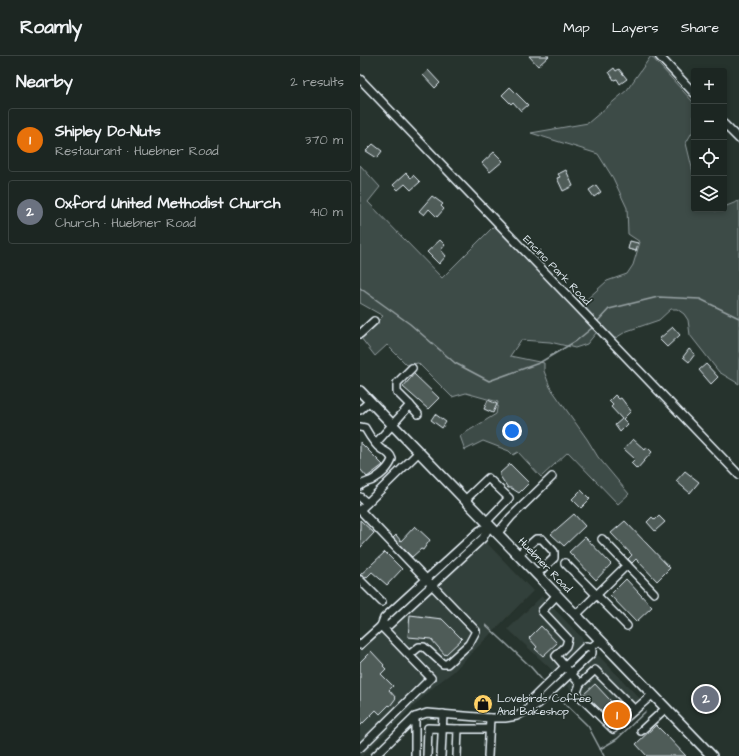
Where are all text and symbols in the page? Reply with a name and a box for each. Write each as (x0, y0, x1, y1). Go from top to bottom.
text: Roamly (20, 14, 82, 41)
text: Map (563, 18, 590, 38)
text: Layers (612, 18, 659, 38)
text: Share (681, 18, 719, 38)
map controls (691, 68, 727, 212)
button: + (691, 68, 727, 104)
text: Nearby (16, 70, 73, 94)
text: 2 results (290, 73, 344, 91)
button: − (691, 104, 727, 140)
text: Shipley Do-Nuts (55, 121, 161, 142)
text: 1 (29, 131, 31, 149)
text: 370 m (305, 131, 343, 149)
button: locate (691, 140, 727, 176)
text: Restaurant · Huebner Road (55, 142, 219, 160)
button: layers (691, 176, 727, 212)
text: Oxford United Methodist Church (55, 193, 280, 214)
text: 2 (26, 203, 34, 221)
text: 410 m (309, 203, 343, 221)
text: Church · Huebner Road (55, 214, 196, 232)
street label: Encino Park Road (520, 232, 595, 308)
your location (502, 421, 522, 441)
street label: Huebner Road (515, 534, 575, 596)
pin: 2 (693, 684, 719, 714)
place label: Lovebirds Coffee And Bakeshop (497, 691, 591, 719)
shop icon: Lovebirds Coffee And Bakeshop (472, 693, 494, 715)
pin: 1 (604, 700, 630, 730)

